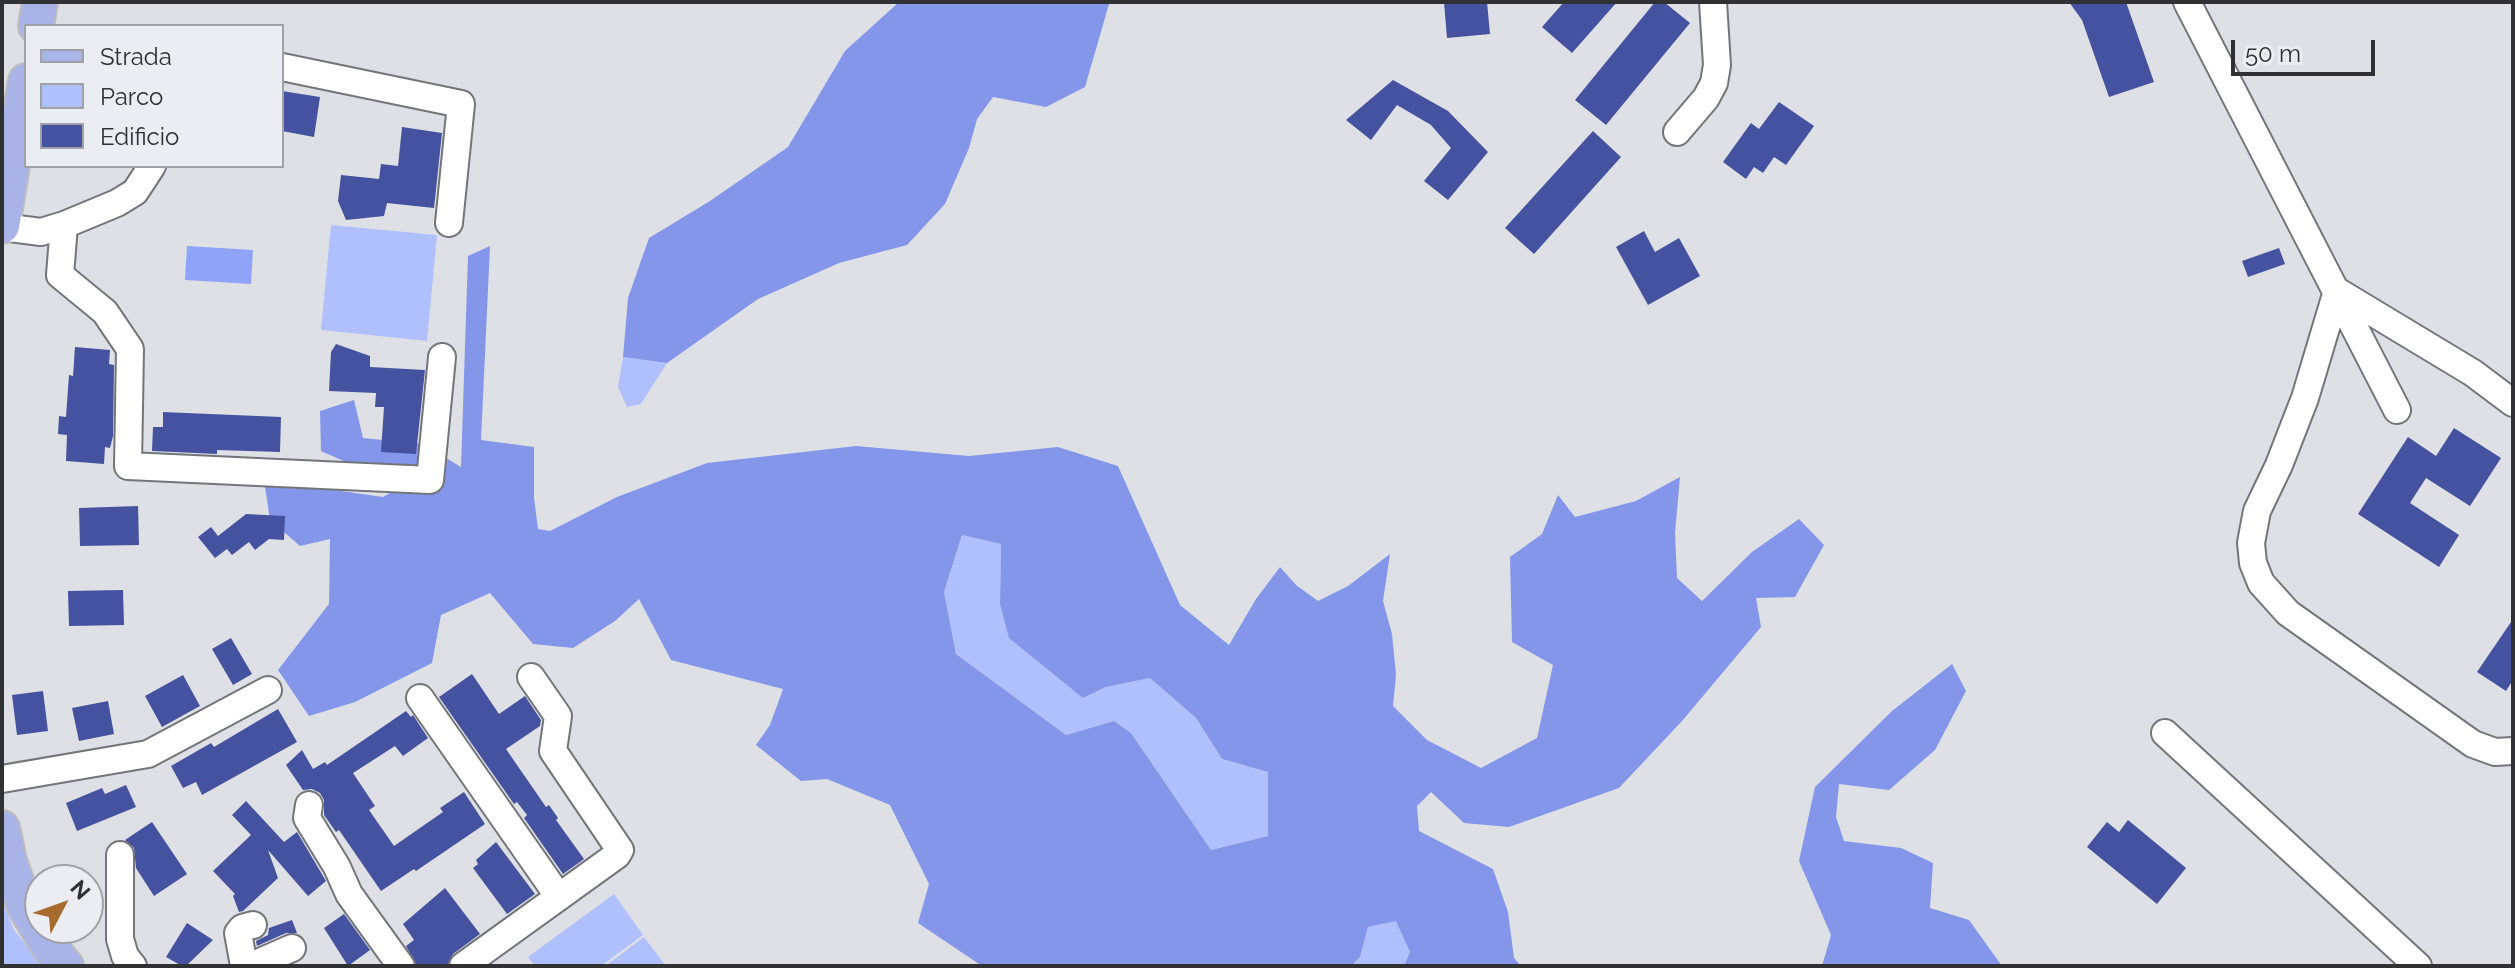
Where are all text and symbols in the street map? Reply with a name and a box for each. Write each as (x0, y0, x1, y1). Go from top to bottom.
legend (24, 24, 284, 168)
scale bar (2235, 24, 2379, 74)
text: 50 m (2245, 39, 2301, 68)
text: Strada (100, 42, 172, 71)
text: Parco (100, 82, 163, 111)
text: Edificio (100, 122, 179, 151)
north arrow (24, 864, 104, 944)
text: N (65, 875, 96, 904)

